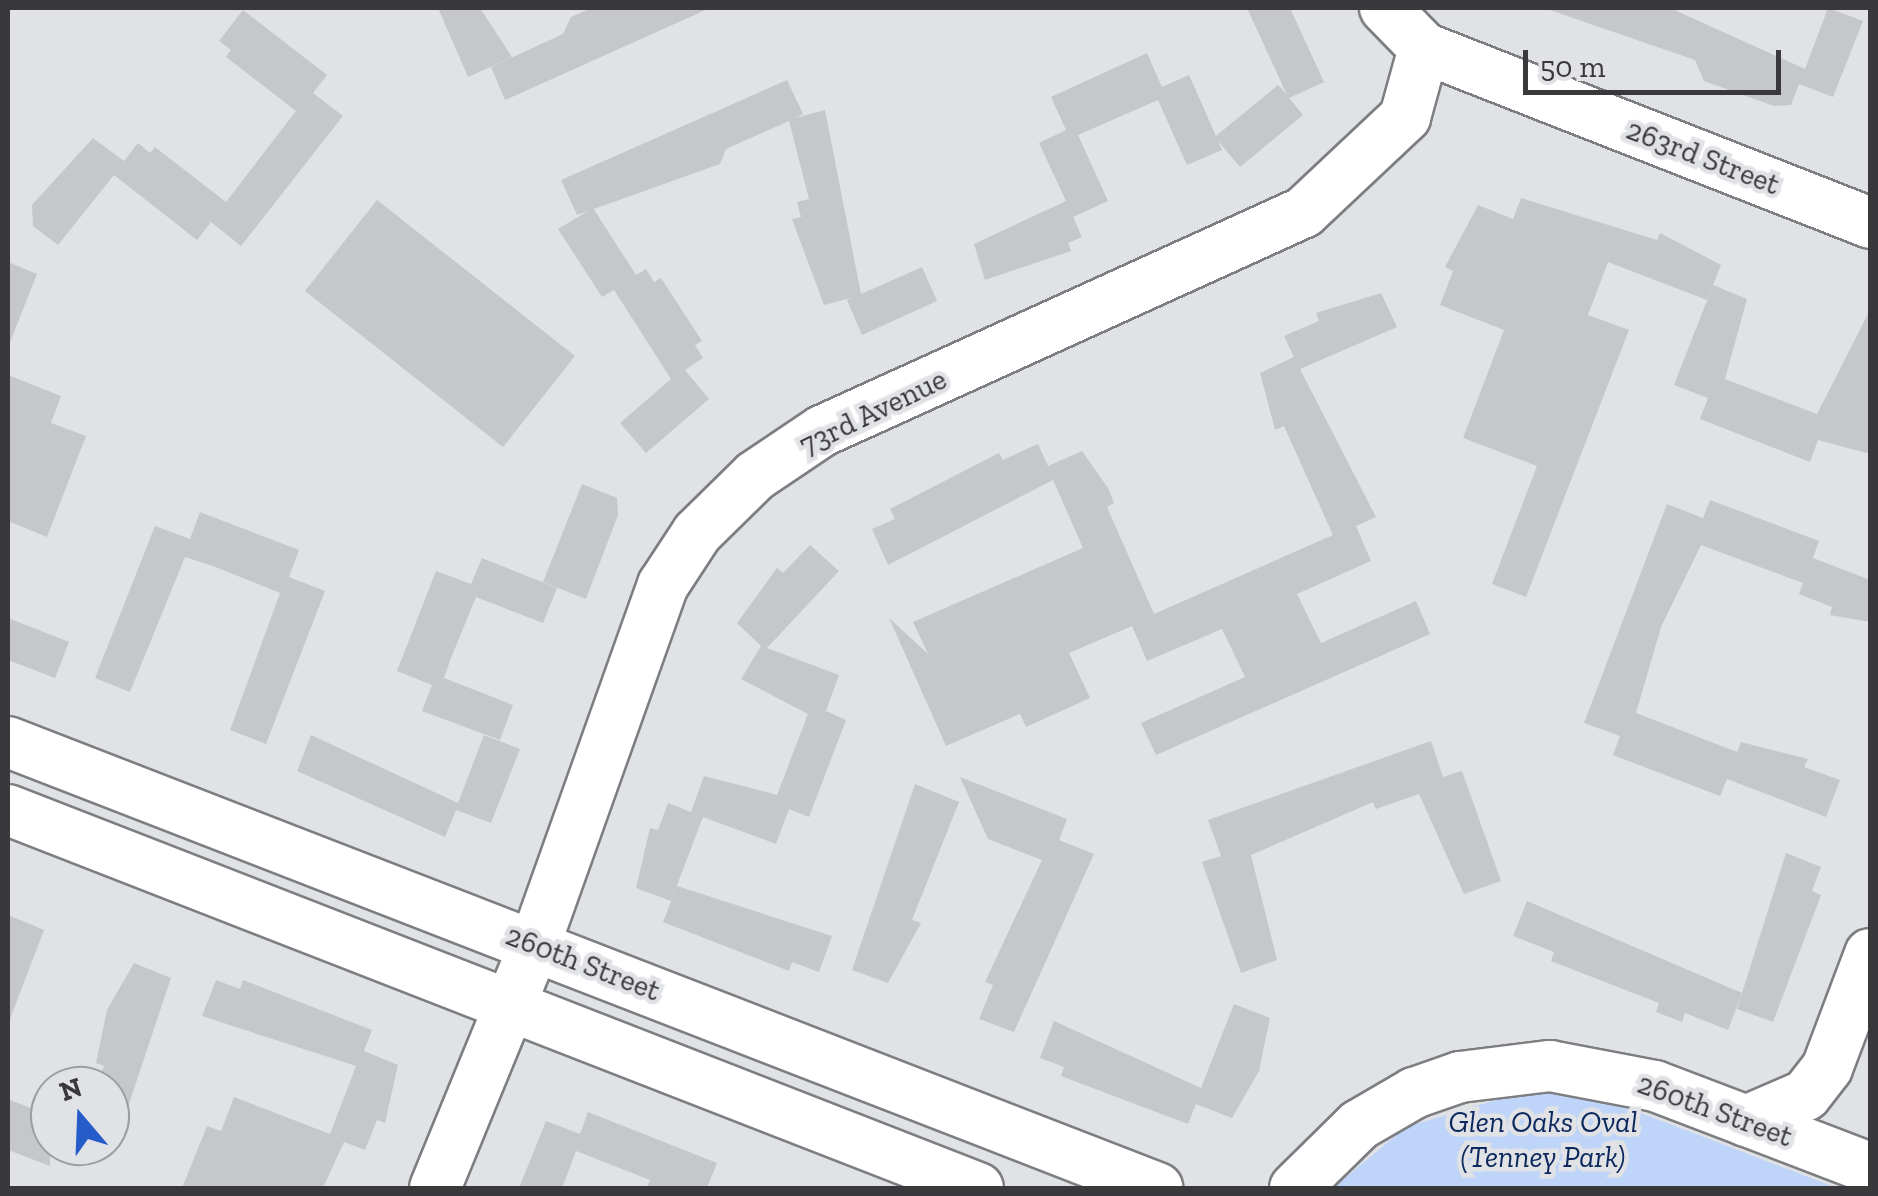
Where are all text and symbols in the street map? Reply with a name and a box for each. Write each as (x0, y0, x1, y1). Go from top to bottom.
scale bar (1528, 30, 1786, 92)
text: 50 m (1540, 49, 1605, 85)
street label: 263rd Street (1621, 111, 1785, 203)
street label: 73rd Avenue (793, 361, 953, 463)
street label: 260th Street (501, 917, 665, 1009)
street label: 260th Street (1633, 1065, 1797, 1155)
north arrow (30, 1066, 130, 1166)
text: N (55, 1070, 86, 1108)
park label: Glen Oaks Oval (Tenney Park) (1448, 1104, 1638, 1174)

